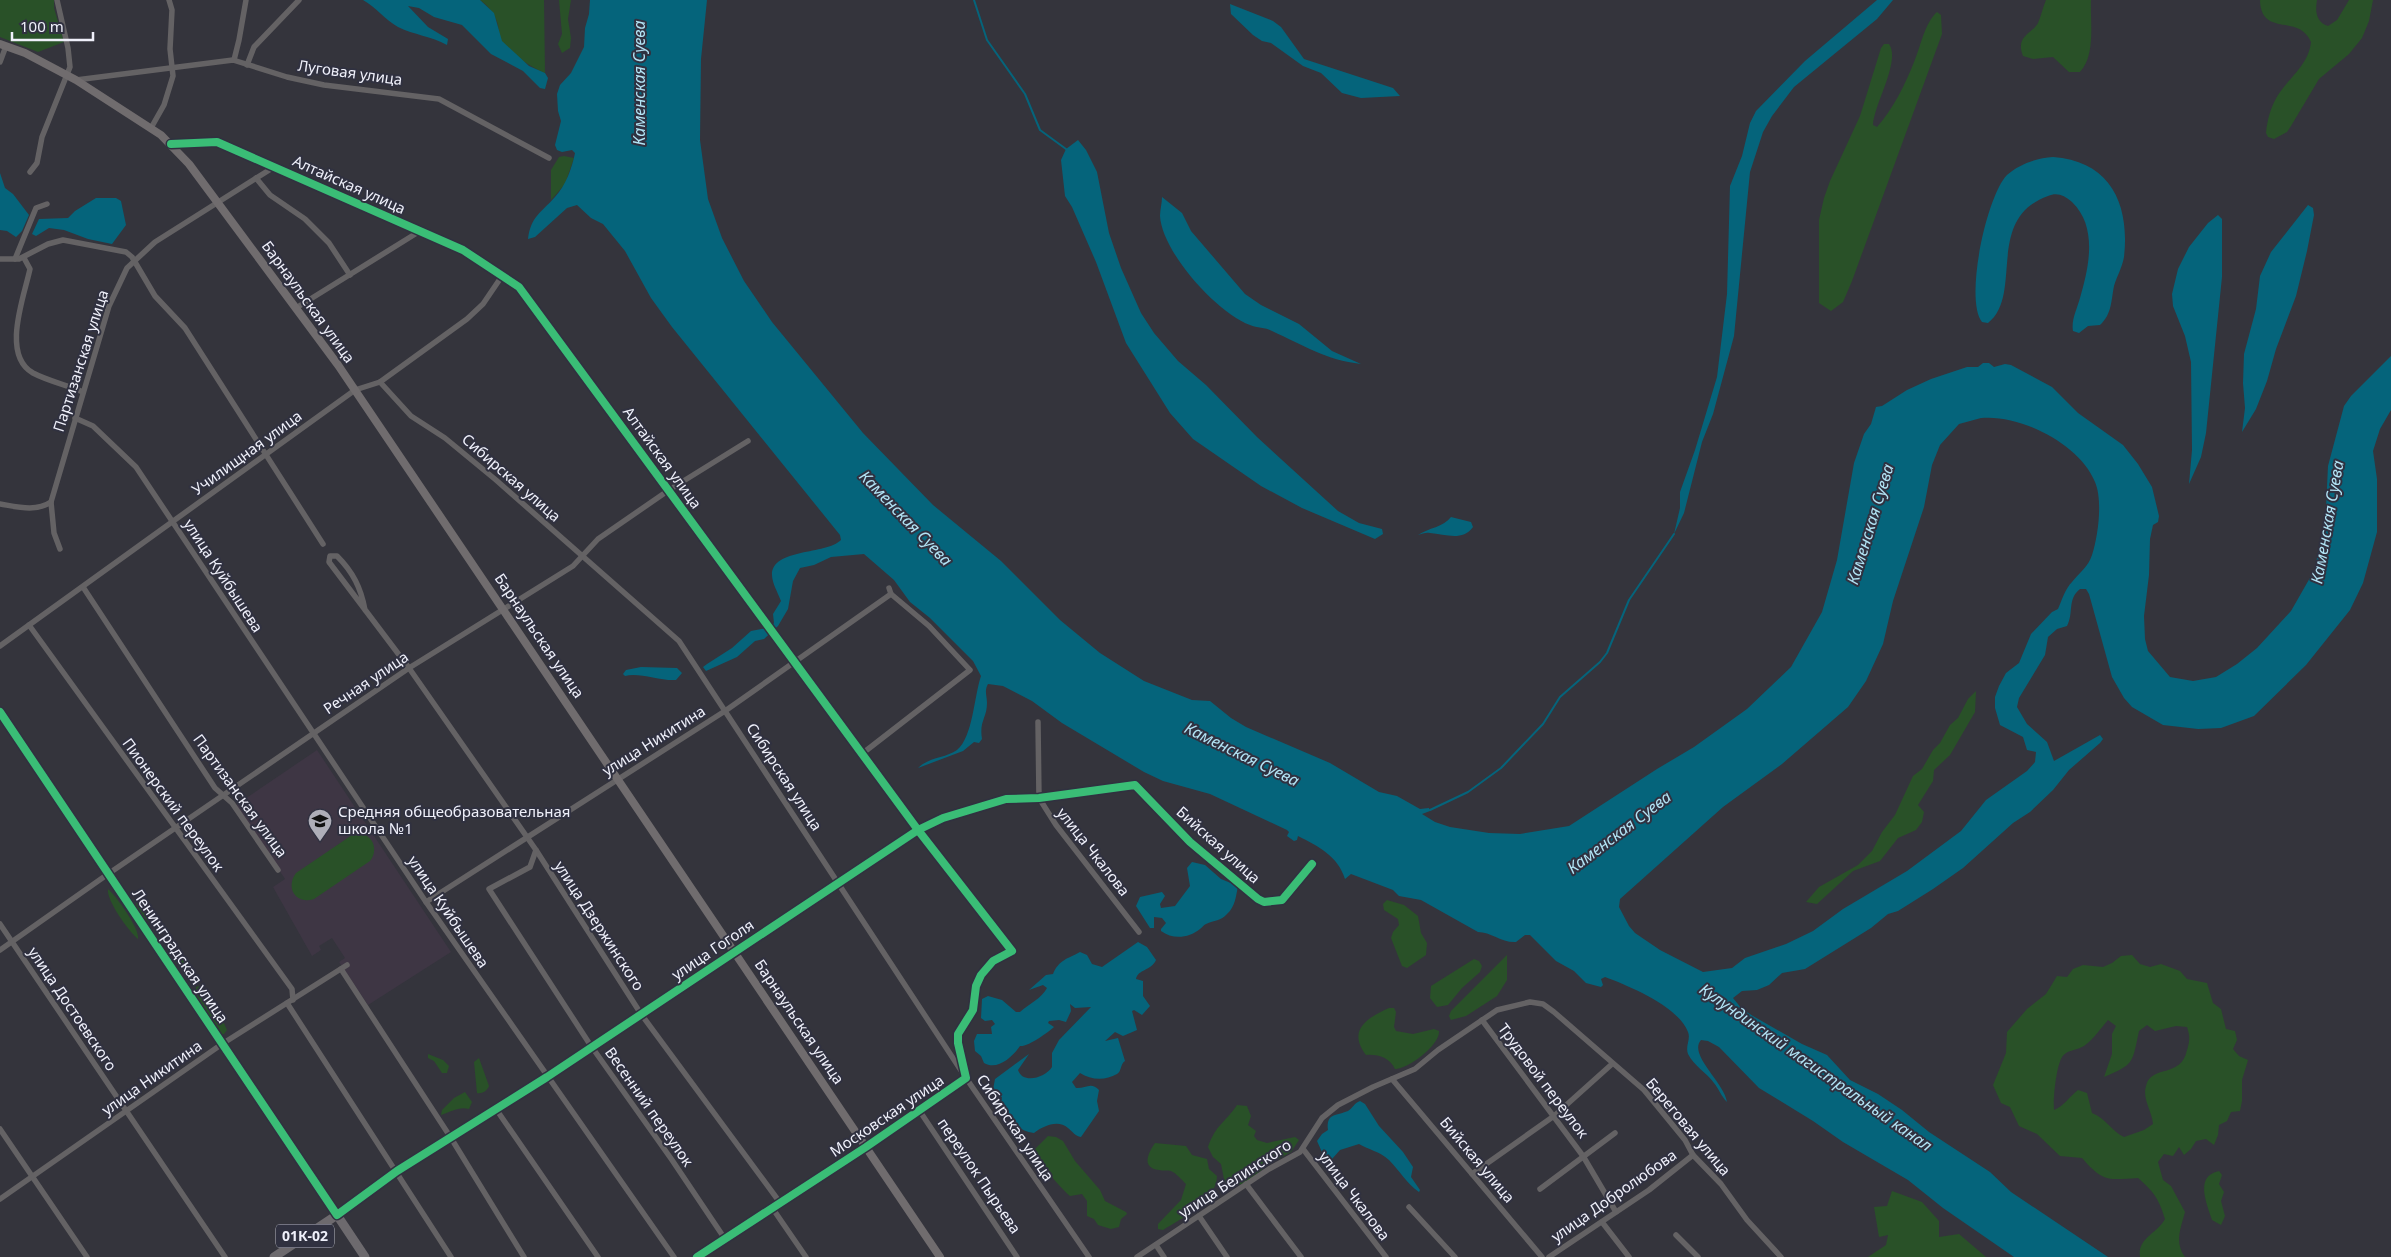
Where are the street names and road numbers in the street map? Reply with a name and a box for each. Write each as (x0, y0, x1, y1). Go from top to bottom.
street label: Луговая улица (297, 55, 404, 89)
street label: Алтайская улица (290, 150, 409, 218)
street label: Барнаульская улица (258, 236, 360, 367)
street label: Партизанская улица (48, 287, 112, 434)
street label: Алтайская улица (619, 402, 707, 512)
street label: Училищная улица (187, 406, 305, 499)
street label: Сибирская улица (458, 429, 565, 526)
street label: улица Куйбышева (180, 515, 268, 636)
street label: Барнаульская улица (491, 569, 589, 702)
street label: Речная улица (319, 646, 412, 718)
street label: улица Никитина (598, 700, 709, 780)
street label: Сибирская улица (742, 719, 827, 834)
street label: Партизанская улица (189, 730, 292, 861)
street label: Пионерский переулок (119, 734, 229, 875)
street label: Бийская улица (1172, 801, 1265, 887)
street label: улица Чкалова (1053, 803, 1135, 900)
street label: улица Куйбышева (404, 851, 494, 972)
street label: улица Дзержинского (550, 857, 649, 994)
street label: Ленинградская улица (128, 884, 233, 1027)
street label: улица Гоголя (667, 914, 757, 984)
street label: улица Достоевского (24, 943, 122, 1074)
street label: Барнаульская улица (751, 955, 849, 1088)
street label: Трудовой переулок (1494, 1019, 1594, 1142)
street label: улица Никитина (97, 1035, 205, 1119)
street label: Весенний переулок (601, 1043, 699, 1170)
street label: Московская улица (826, 1070, 947, 1161)
street label: Сибирская улица (973, 1070, 1059, 1185)
street label: Береговая улица (1642, 1073, 1736, 1180)
street label: Бийская улица (1436, 1112, 1520, 1207)
street label: переулок Пырьева (934, 1114, 1026, 1237)
street label: улица Белинского (1174, 1134, 1295, 1222)
street label: улица Добролюбова (1547, 1144, 1680, 1246)
street label: улица Чкалова (1315, 1147, 1395, 1244)
road number: 01К-02 (276, 1224, 334, 1248)

